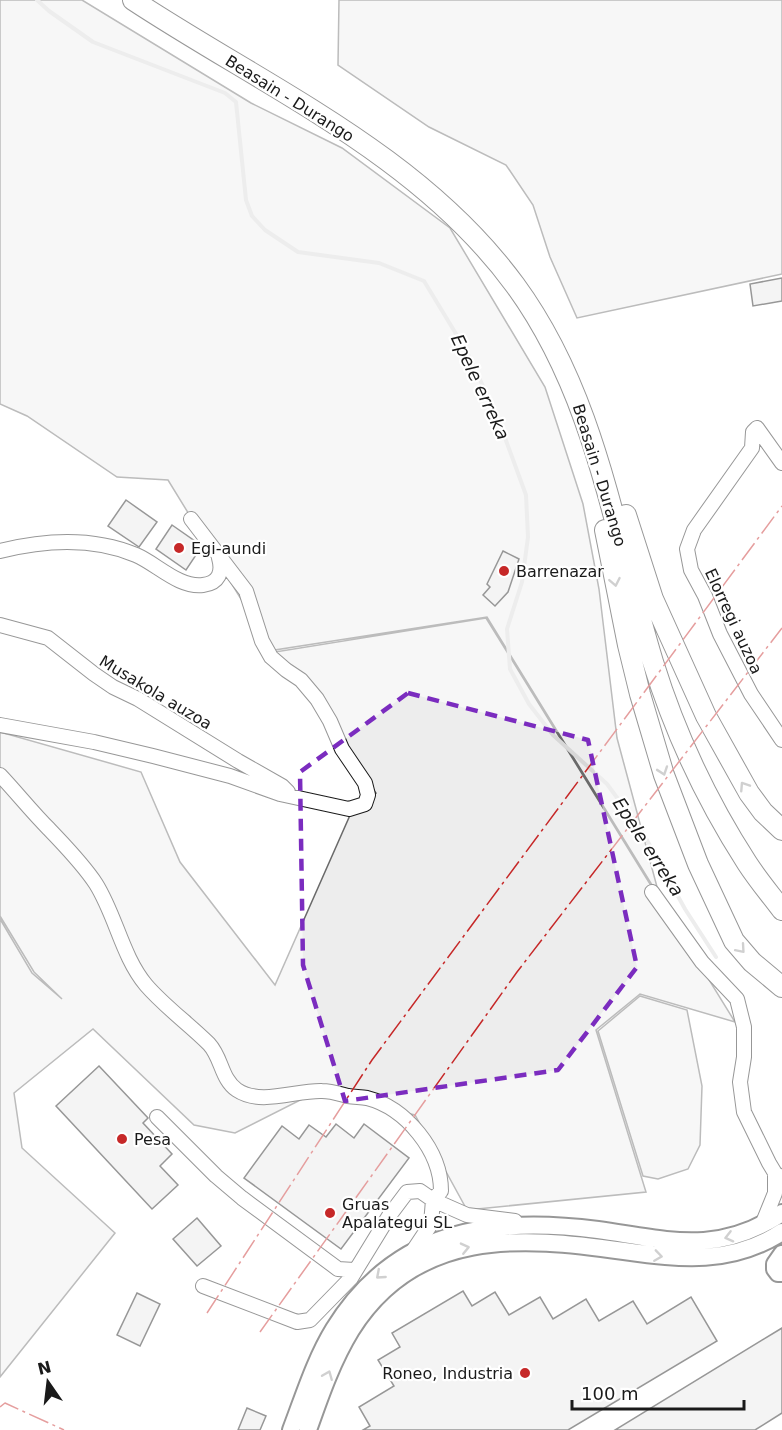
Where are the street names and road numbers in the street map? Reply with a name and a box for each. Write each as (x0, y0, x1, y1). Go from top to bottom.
street label: Beasain - Durango (222, 51, 358, 146)
street label: Beasain - Durango (569, 401, 630, 549)
street label: Elorregi auzoa (701, 565, 766, 677)
street label: Musakola auzoa (96, 651, 215, 733)

